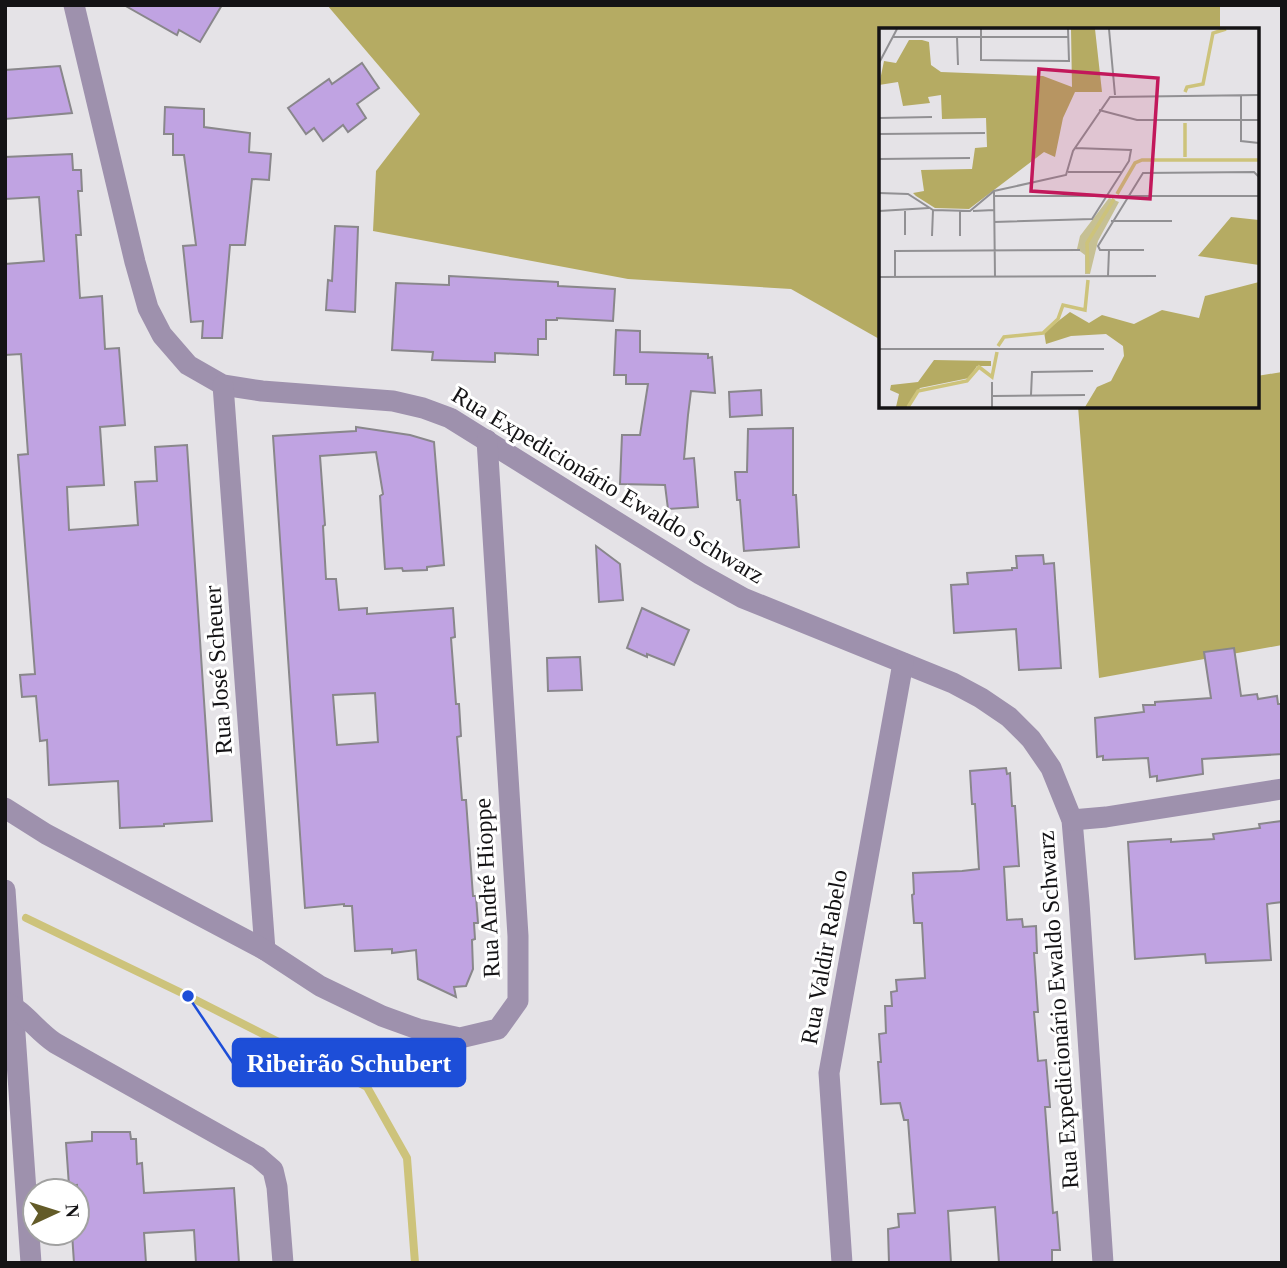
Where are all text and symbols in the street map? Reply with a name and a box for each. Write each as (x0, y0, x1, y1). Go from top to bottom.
inset map (879, 28, 1259, 408)
street label: Rua Expedicionário Ewaldo Schwarz (447, 381, 769, 589)
street label: Rua José Scheuer (199, 585, 237, 755)
street label: Rua André Hioppe (469, 797, 505, 979)
street label: Rua Expedicionário Ewaldo Schwarz (1033, 830, 1083, 1190)
street label: Rua Valdir Rabelo (796, 868, 852, 1046)
callout: Ribeirão Schubert (233, 1039, 465, 1086)
text: Ribeirão Schubert (247, 1049, 452, 1078)
north arrow (21, 1177, 91, 1247)
text: N (62, 1203, 83, 1219)

